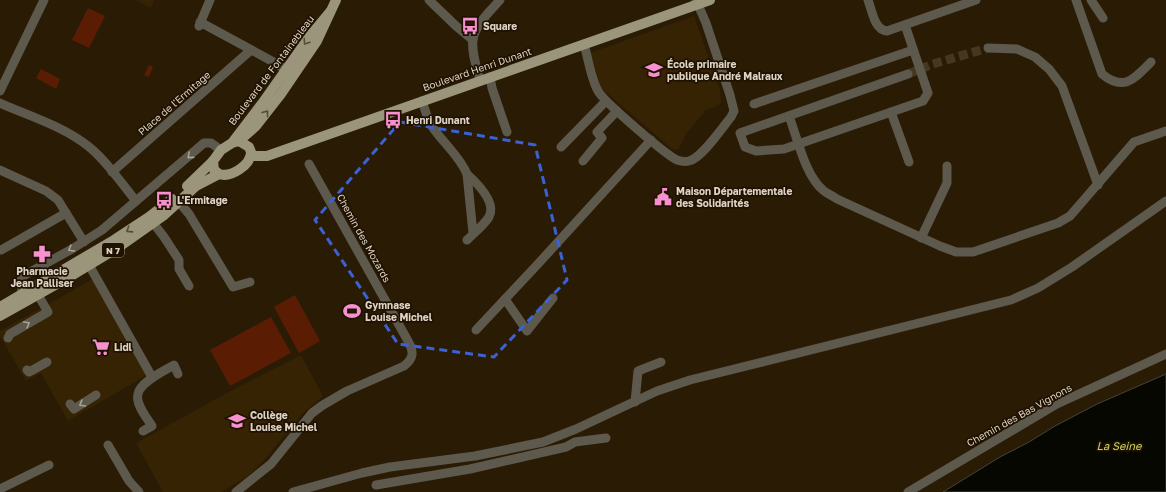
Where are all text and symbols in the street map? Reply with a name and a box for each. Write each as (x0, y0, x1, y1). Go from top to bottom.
street label: Boulevard de Fontainebleau (226, 13, 316, 127)
bus stop icon: Square (460, 16, 480, 36)
place label: Square (483, 20, 517, 32)
one-way arrow (303, 38, 311, 45)
street label: Boulevard Henri Dunant (421, 45, 533, 93)
place label: École primaire publique André Malraux (667, 58, 783, 82)
school or university icon: École primaire publique André Malraux (644, 60, 664, 80)
street label: Place de l'Ermitage (135, 68, 213, 138)
one-way arrow (262, 110, 269, 117)
bus stop icon: Henri Dunant (383, 110, 403, 130)
place label: Henri Dunant (406, 114, 470, 126)
one-way arrow (187, 151, 194, 158)
place label: Maison Départementale des Solidarités (676, 185, 792, 209)
public building icon: Maison Départementale des Solidarités (653, 187, 673, 207)
bus stop icon: L'Ermitage (154, 190, 174, 210)
street label: Chemin des Mozards (335, 192, 393, 284)
place label: L'Ermitage (177, 194, 228, 206)
one-way arrow (126, 226, 133, 233)
road number: N 7 (102, 243, 124, 257)
pharmacy icon: Pharmacie Jean Palliser (32, 244, 52, 264)
one-way arrow (68, 245, 75, 252)
place label: Pharmacie Jean Palliser (10, 265, 74, 289)
place label: Gymnase Louise Michel (365, 299, 433, 323)
sports icon: Gymnase Louise Michel (342, 301, 362, 321)
one-way arrow (23, 322, 30, 329)
supermarket icon: Lidl (91, 337, 111, 357)
place label: Lidl (114, 341, 133, 353)
street label: Chemin des Bas Vignons (965, 381, 1073, 449)
one-way arrow (79, 399, 86, 406)
place label: Collège Louise Michel (250, 409, 318, 433)
school or university icon: Collège Louise Michel (227, 411, 247, 431)
water label: La Seine (1097, 439, 1143, 452)

